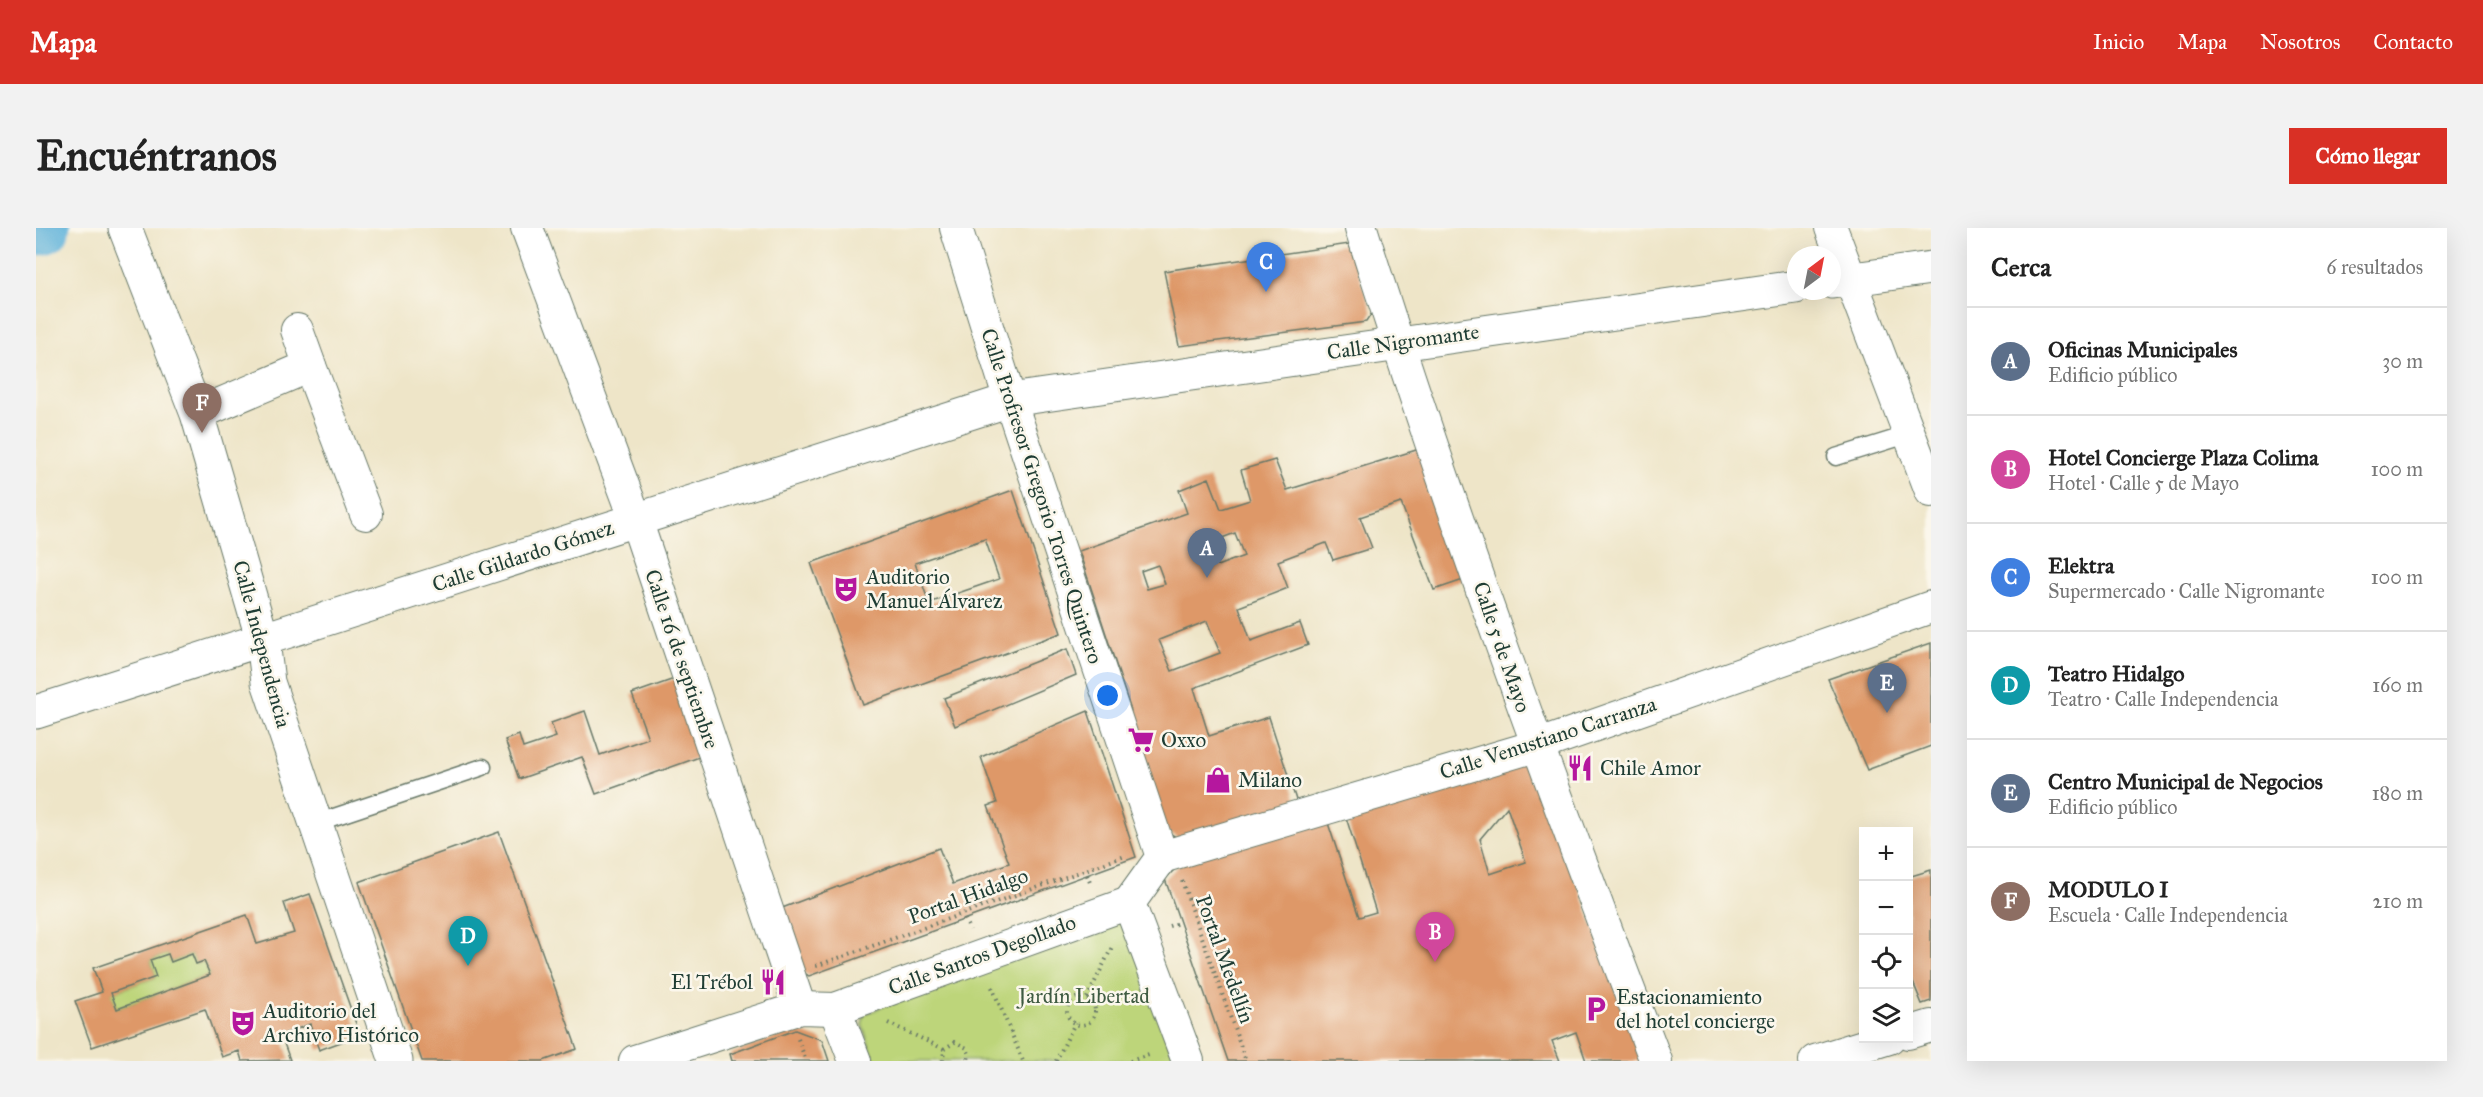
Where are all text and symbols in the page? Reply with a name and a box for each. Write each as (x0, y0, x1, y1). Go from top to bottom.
text: Mapa (30, 25, 97, 60)
text: Inicio (2093, 29, 2144, 55)
text: Mapa (2177, 29, 2227, 55)
text: Nosotros (2260, 29, 2340, 55)
text: Contacto (2373, 29, 2453, 55)
button: Cómo llegar (2289, 128, 2447, 184)
text: Encuéntranos (36, 130, 277, 182)
pin: C (1246, 242, 1286, 292)
north arrow (1787, 246, 1841, 300)
text: Cerca (1991, 251, 2051, 283)
text: 6 resultados (2326, 255, 2423, 279)
street label: Calle Nigromante (1325, 318, 1481, 366)
street label: Calle Profresor Gregorio Torres Quintero (975, 325, 1109, 667)
text: Oficinas Municipales (2048, 336, 2238, 363)
text: A (2004, 349, 2017, 373)
text: 30 m (2382, 349, 2423, 373)
text: Edificio público (2048, 363, 2178, 387)
pin: F (182, 384, 222, 433)
text: Hotel Concierge Plaza Colima (2048, 444, 2319, 471)
text: B (2004, 457, 2017, 481)
text: 100 m (2371, 457, 2423, 481)
text: Hotel · Calle 5 de Mayo (2048, 471, 2239, 495)
street label: Calle Gildardo Gómez (429, 514, 617, 598)
pin: A (1188, 528, 1226, 578)
text: Elektra (2048, 552, 2114, 579)
street label: Calle Independencia (227, 557, 297, 731)
place label: Auditorio Manuel Álvarez (865, 564, 1003, 614)
text: C (2004, 565, 2017, 589)
text: 100 m (2371, 565, 2423, 589)
street label: Calle 16 de septiembre (639, 566, 725, 752)
theatre icon: Auditorio Manuel Álvarez (831, 574, 861, 604)
street label: Calle 5 de Mayo (1467, 578, 1537, 716)
text: Supermercado · Calle Nigromante (2048, 579, 2325, 603)
text: Teatro Hidalgo (2048, 660, 2184, 687)
pin: E (1868, 664, 1906, 713)
text: D (2003, 673, 2018, 697)
text: 160 m (2372, 673, 2423, 697)
your location (1093, 681, 1122, 710)
text: Teatro · Calle Independencia (2048, 687, 2279, 711)
street label: Calle Venustiano Carranza (1436, 691, 1660, 785)
supermarket icon: Oxxo (1126, 725, 1156, 755)
place label: Oxxo (1161, 727, 1206, 753)
restaurant icon: Chile Amor (1565, 753, 1595, 783)
place label: Chile Amor (1600, 755, 1701, 781)
shop icon: Milano (1203, 765, 1233, 795)
place label: Milano (1238, 767, 1302, 793)
text: Centro Municipal de Negocios (2048, 768, 2323, 795)
text: E (2003, 781, 2018, 805)
text: 180 m (2372, 781, 2423, 805)
text: Edificio público (2048, 795, 2178, 819)
map controls (1859, 827, 1913, 1043)
button: + (1859, 827, 1913, 881)
street label: Portal Hidalgo (904, 862, 1032, 930)
text: MODULO I (2048, 876, 2169, 903)
button: − (1859, 881, 1913, 935)
text: F (2004, 889, 2017, 913)
text: 210 m (2373, 889, 2423, 913)
street label: Portal Medellín (1190, 891, 1260, 1027)
text: Escuela · Calle Independencia (2048, 903, 2288, 927)
street label: Calle Santos Degollado (885, 909, 1080, 1001)
pin: B (1416, 912, 1454, 962)
pin: D (448, 916, 488, 966)
button: locate (1859, 935, 1913, 989)
restaurant icon: El Trébol (758, 967, 788, 997)
place label: El Trébol (671, 969, 753, 995)
park label: Jardín Libertad (1016, 983, 1150, 1009)
place label: Estacionamiento del hotel concierge (1616, 984, 1775, 1034)
button: layers (1859, 989, 1913, 1043)
parking icon: Estacionamiento del hotel concierge (1581, 994, 1611, 1024)
place label: Auditorio del Archivo Histórico (262, 998, 419, 1048)
theatre icon: Auditorio del Archivo Histórico (228, 1008, 258, 1038)

